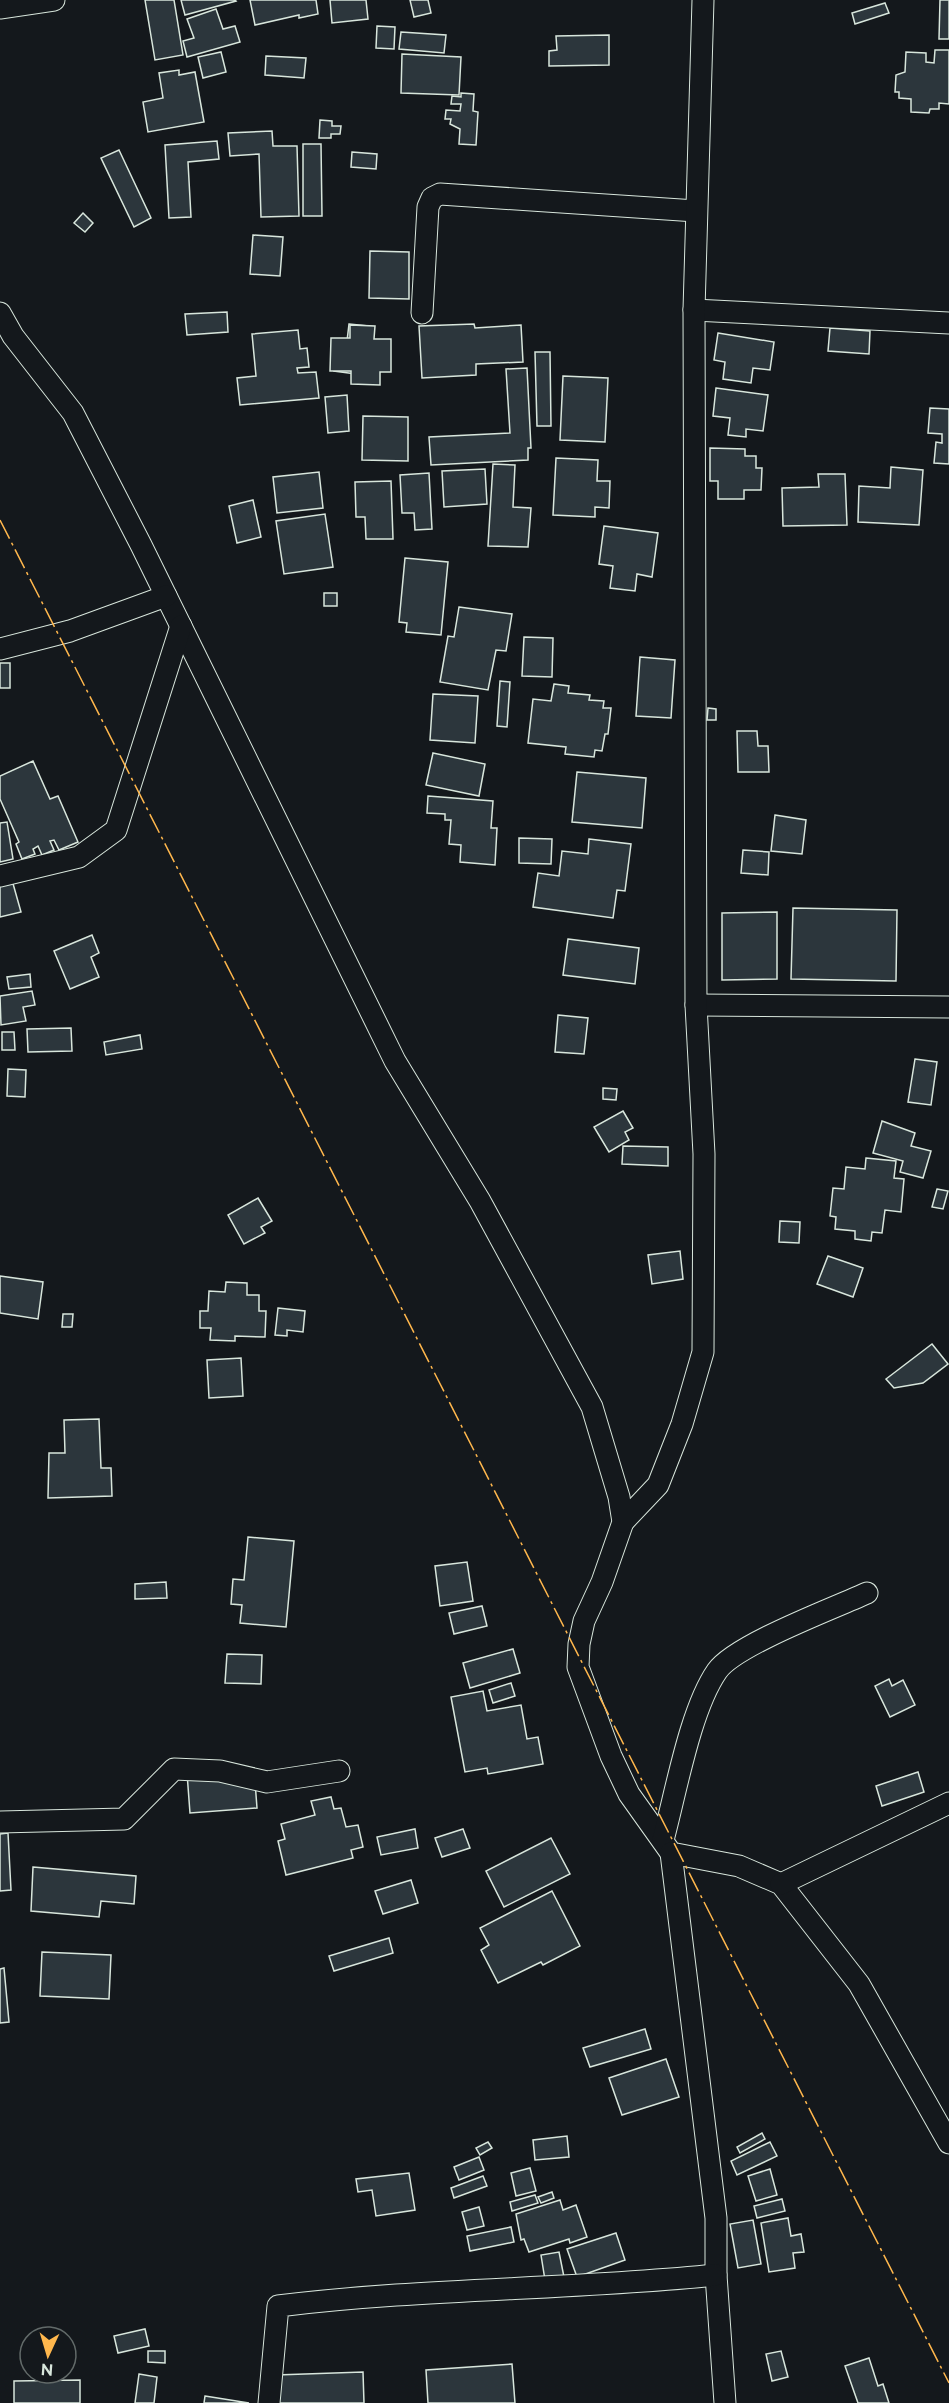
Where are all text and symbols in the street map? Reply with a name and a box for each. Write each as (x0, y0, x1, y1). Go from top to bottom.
north arrow (18, 2325, 78, 2385)
text: N (40, 2360, 54, 2379)

